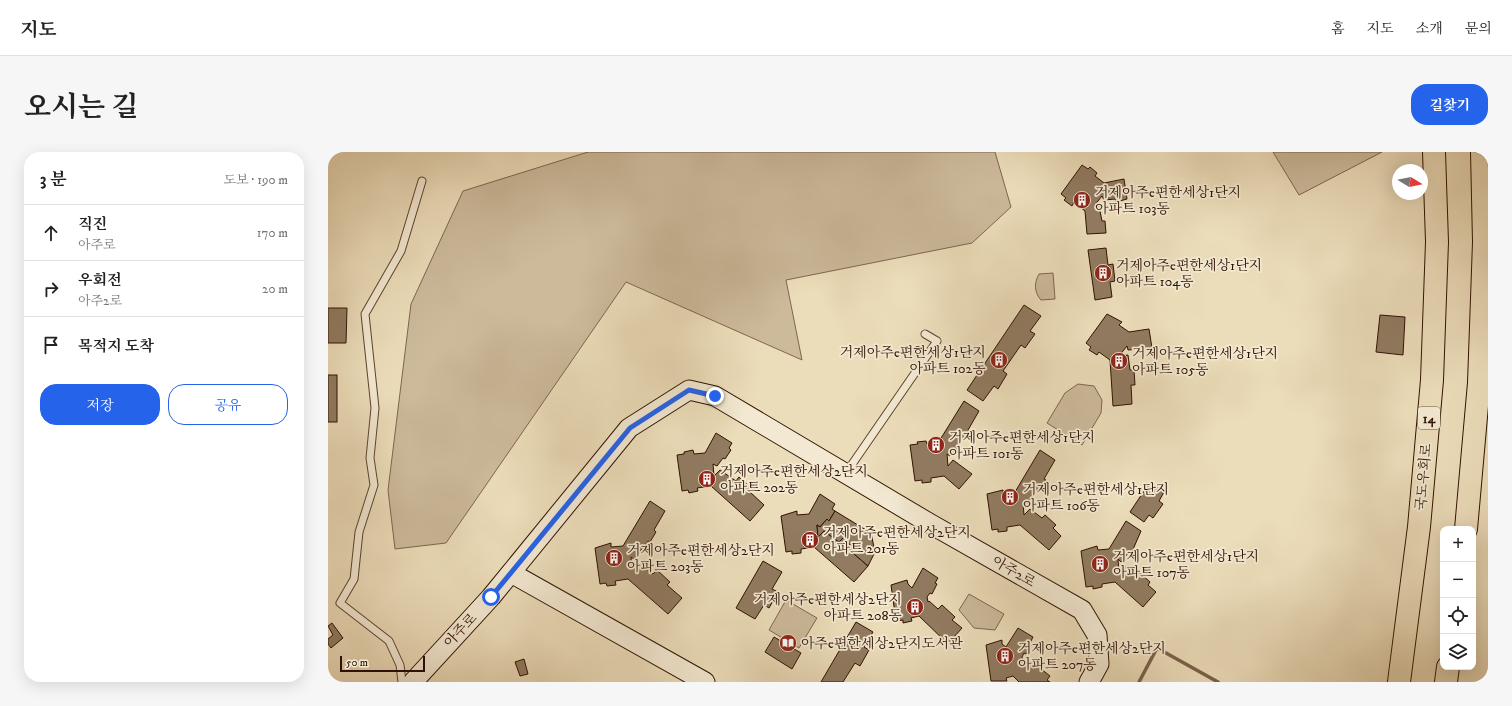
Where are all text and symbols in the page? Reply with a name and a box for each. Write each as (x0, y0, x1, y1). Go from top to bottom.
text: 지도 (20, 19, 57, 42)
text: 홈 (1331, 20, 1345, 38)
text: 지도 (1367, 20, 1394, 38)
text: 소개 (1416, 20, 1443, 38)
text: 문의 (1465, 20, 1492, 38)
button: 길찾기 (1411, 84, 1488, 125)
text: 오시는 길 (24, 90, 138, 125)
north arrow (1392, 164, 1428, 200)
text: 3 분 (40, 169, 66, 191)
text: 도보 · 190 m (223, 172, 288, 188)
place label: 거제아주e편한세상1단지 아파트 103동 (1095, 184, 1241, 218)
building icon: 거제아주e편한세상1단지 아파트 103동 (1072, 190, 1092, 210)
text: 직진 (78, 215, 107, 234)
icon: ahead (40, 222, 62, 244)
text: 170 m (257, 225, 288, 241)
text: 아주로 (78, 237, 116, 253)
place label: 거제아주e편한세상1단지 아파트 104동 (1116, 257, 1262, 291)
building icon: 거제아주e편한세상1단지 아파트 104동 (1093, 263, 1113, 283)
text: 우회전 (78, 271, 121, 290)
icon: right (40, 278, 62, 300)
text: 20 m (262, 281, 288, 297)
text: 아주2로 (78, 293, 122, 309)
icon: arrive (40, 334, 62, 356)
text: 목적지 도착 (78, 337, 154, 356)
place label: 거제아주e편한세상1단지 아파트 102동 (840, 344, 986, 378)
place label: 거제아주e편한세상1단지 아파트 105동 (1132, 345, 1278, 379)
building icon: 거제아주e편한세상1단지 아파트 102동 (989, 350, 1009, 370)
building icon: 거제아주e편한세상1단지 아파트 105동 (1109, 351, 1129, 371)
button: 저장 (40, 384, 160, 425)
button: 공유 (168, 384, 288, 425)
route end (706, 387, 724, 405)
road number: 14 (1418, 407, 1440, 429)
place label: 거제아주e편한세상1단지 아파트 101동 (949, 429, 1095, 463)
building icon: 거제아주e편한세상1단지 아파트 101동 (926, 435, 946, 455)
street label: 국도우회로 (1412, 442, 1436, 512)
place label: 거제아주e편한세상2단지 아파트 202동 (720, 463, 868, 497)
building icon: 거제아주e편한세상2단지 아파트 202동 (697, 469, 717, 489)
place label: 거제아주e편한세상1단지 아파트 106동 (1023, 481, 1169, 515)
building icon: 거제아주e편한세상1단지 아파트 106동 (1000, 487, 1020, 507)
place label: 거제아주e편한세상2단지 아파트 201동 (823, 524, 971, 558)
map controls (1440, 526, 1476, 670)
button: + (1440, 526, 1476, 562)
building icon: 거제아주e편한세상2단지 아파트 201동 (800, 530, 820, 550)
place label: 거제아주e편한세상2단지 아파트 203동 (627, 542, 775, 576)
building icon: 거제아주e편한세상2단지 아파트 203동 (604, 548, 624, 568)
place label: 거제아주e편한세상1단지 아파트 107동 (1113, 548, 1259, 582)
street label: 아주2로 (988, 552, 1039, 592)
building icon: 거제아주e편한세상1단지 아파트 107동 (1090, 554, 1110, 574)
button: − (1440, 562, 1476, 598)
route start (482, 588, 500, 606)
place label: 거제아주e편한세상2단지 아파트 208동 (754, 591, 902, 625)
building icon: 거제아주e편한세상2단지 아파트 208동 (905, 597, 925, 617)
button: locate (1440, 598, 1476, 634)
street label: 아주로 (440, 609, 481, 652)
library icon: 아주e편한세상2단지도서관 (778, 633, 798, 653)
button: layers (1440, 634, 1476, 670)
place label: 아주e편한세상2단지도서관 (801, 635, 963, 653)
place label: 거제아주e편한세상2단지 아파트 207동 (1018, 640, 1166, 674)
building icon: 거제아주e편한세상2단지 아파트 207동 (995, 646, 1015, 666)
scale bar (340, 654, 425, 673)
text: 50 m (346, 656, 368, 670)

